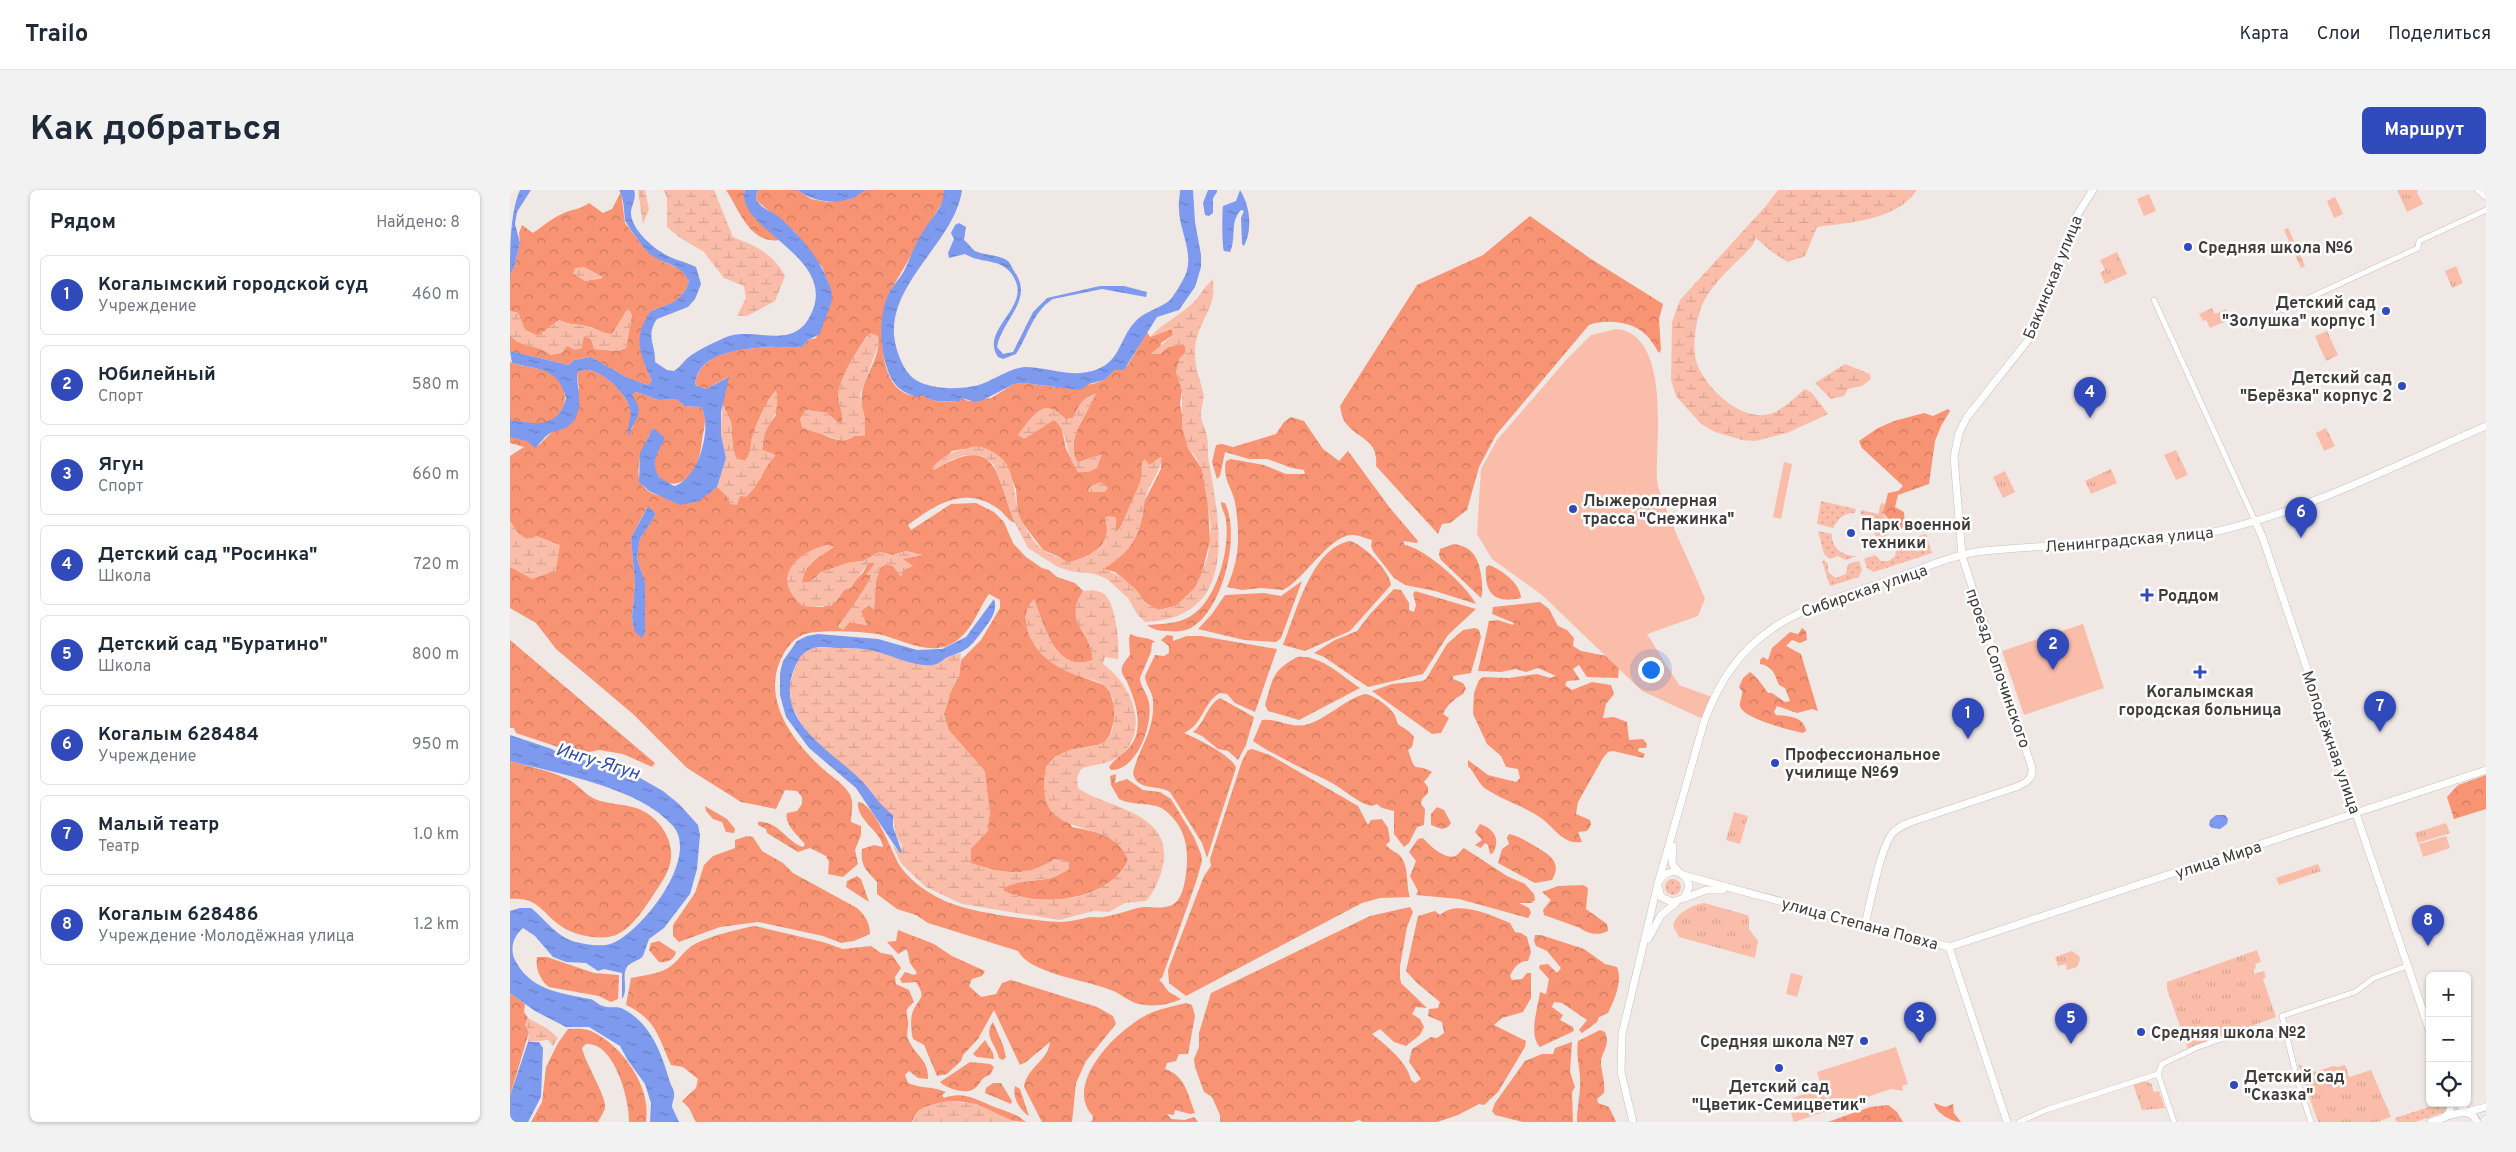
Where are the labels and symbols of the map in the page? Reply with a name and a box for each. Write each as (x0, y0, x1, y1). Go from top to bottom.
street label: Бакинская улица (2020, 213, 2088, 343)
place label: Средняя школа №6 (2198, 239, 2353, 259)
marker: Средняя школа №6 (2182, 241, 2194, 253)
place label: Детский сад "Золушка" корпус 1 (2222, 294, 2376, 332)
marker: Детский сад "Золушка" корпус 1 (2380, 305, 2392, 317)
place label: Детский сад "Берёзка" корпус 2 (2240, 369, 2392, 407)
pin: 4 (2074, 377, 2106, 418)
marker: Детский сад "Берёзка" корпус 2 (2396, 380, 2408, 392)
place label: Лыжероллерная трасса "Снежинка" (1583, 492, 1734, 530)
pin: 6 (2285, 497, 2317, 538)
marker: Лыжероллерная трасса "Снежинка" (1567, 503, 1579, 515)
place label: Парк военной техники (1861, 516, 1971, 554)
street label: Ленинградская улица (2044, 524, 2214, 558)
marker: Парк военной техники (1845, 527, 1857, 539)
street label: Сибирская улица (1799, 561, 1930, 623)
street label: проезд Сопочинского (1960, 586, 2034, 751)
place label: Роддом (2158, 587, 2219, 607)
marker: Роддом (2140, 588, 2154, 602)
pin: 2 (2037, 629, 2069, 670)
your location (1638, 657, 1664, 683)
marker: Когалымская городская больница (2193, 665, 2207, 679)
street label: Молодёжная улица (2296, 668, 2364, 817)
place label: Когалымская городская больница (2119, 683, 2281, 721)
pin: 7 (2364, 691, 2396, 732)
pin: 1 (1952, 698, 1984, 739)
water label: Ингу-Ягун (553, 739, 643, 786)
place label: Профессиональное училище №69 (1785, 746, 1940, 784)
marker: Профессиональное училище №69 (1769, 757, 1781, 769)
street label: улица Мира (2173, 838, 2264, 884)
street label: улица Степана Повха (1779, 894, 1940, 955)
pin: 8 (2412, 905, 2444, 946)
pin: 3 (1904, 1002, 1936, 1043)
pin: 5 (2055, 1003, 2087, 1044)
place label: Средняя школа №2 (2151, 1024, 2306, 1044)
marker: Средняя школа №2 (2135, 1026, 2147, 1038)
place label: Средняя школа №7 (1700, 1033, 1854, 1053)
marker: Средняя школа №7 (1858, 1035, 1870, 1047)
marker: Детский сад "Цветик-Семицветик" (1773, 1062, 1785, 1074)
place label: Детский сад "Сказка" (2244, 1068, 2345, 1106)
place label: Детский сад "Цветик-Семицветик" (1692, 1078, 1866, 1116)
marker: Детский сад "Сказка" (2228, 1079, 2240, 1091)

